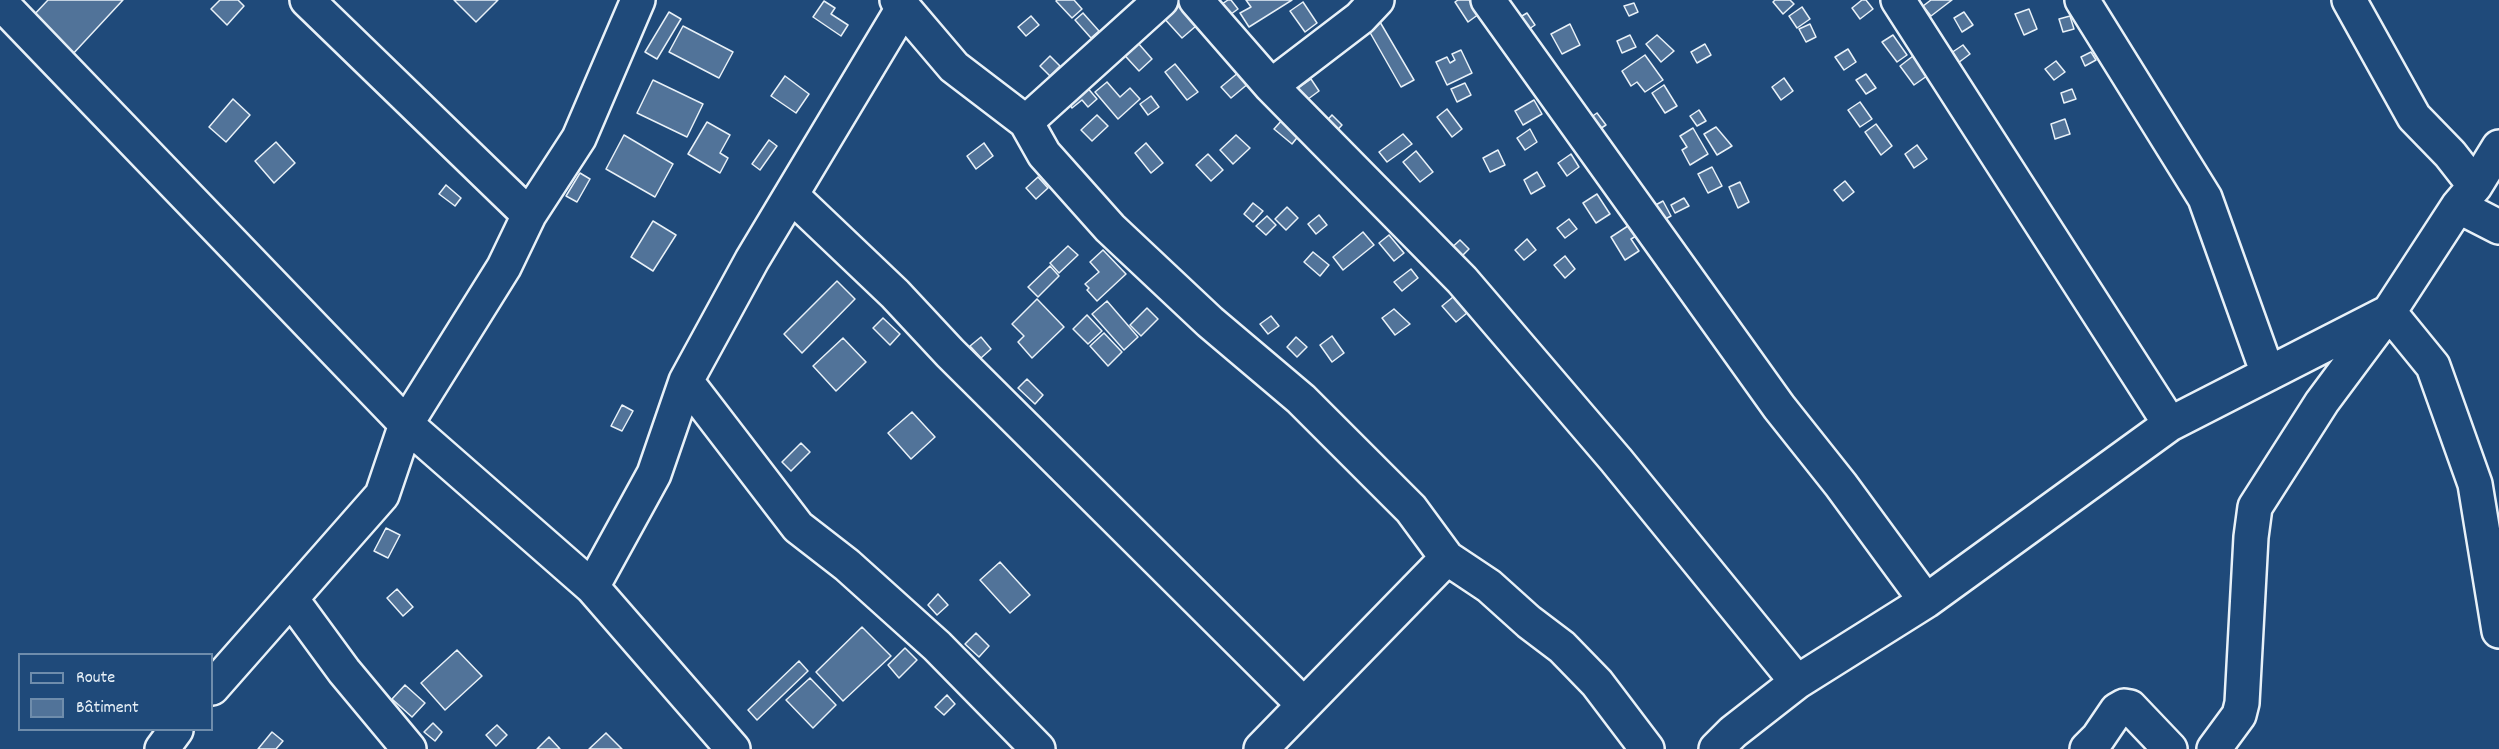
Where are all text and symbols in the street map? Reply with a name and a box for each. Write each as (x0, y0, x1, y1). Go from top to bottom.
legend (18, 653, 213, 731)
text: Route (76, 666, 115, 691)
text: Bâtiment (76, 696, 139, 721)

